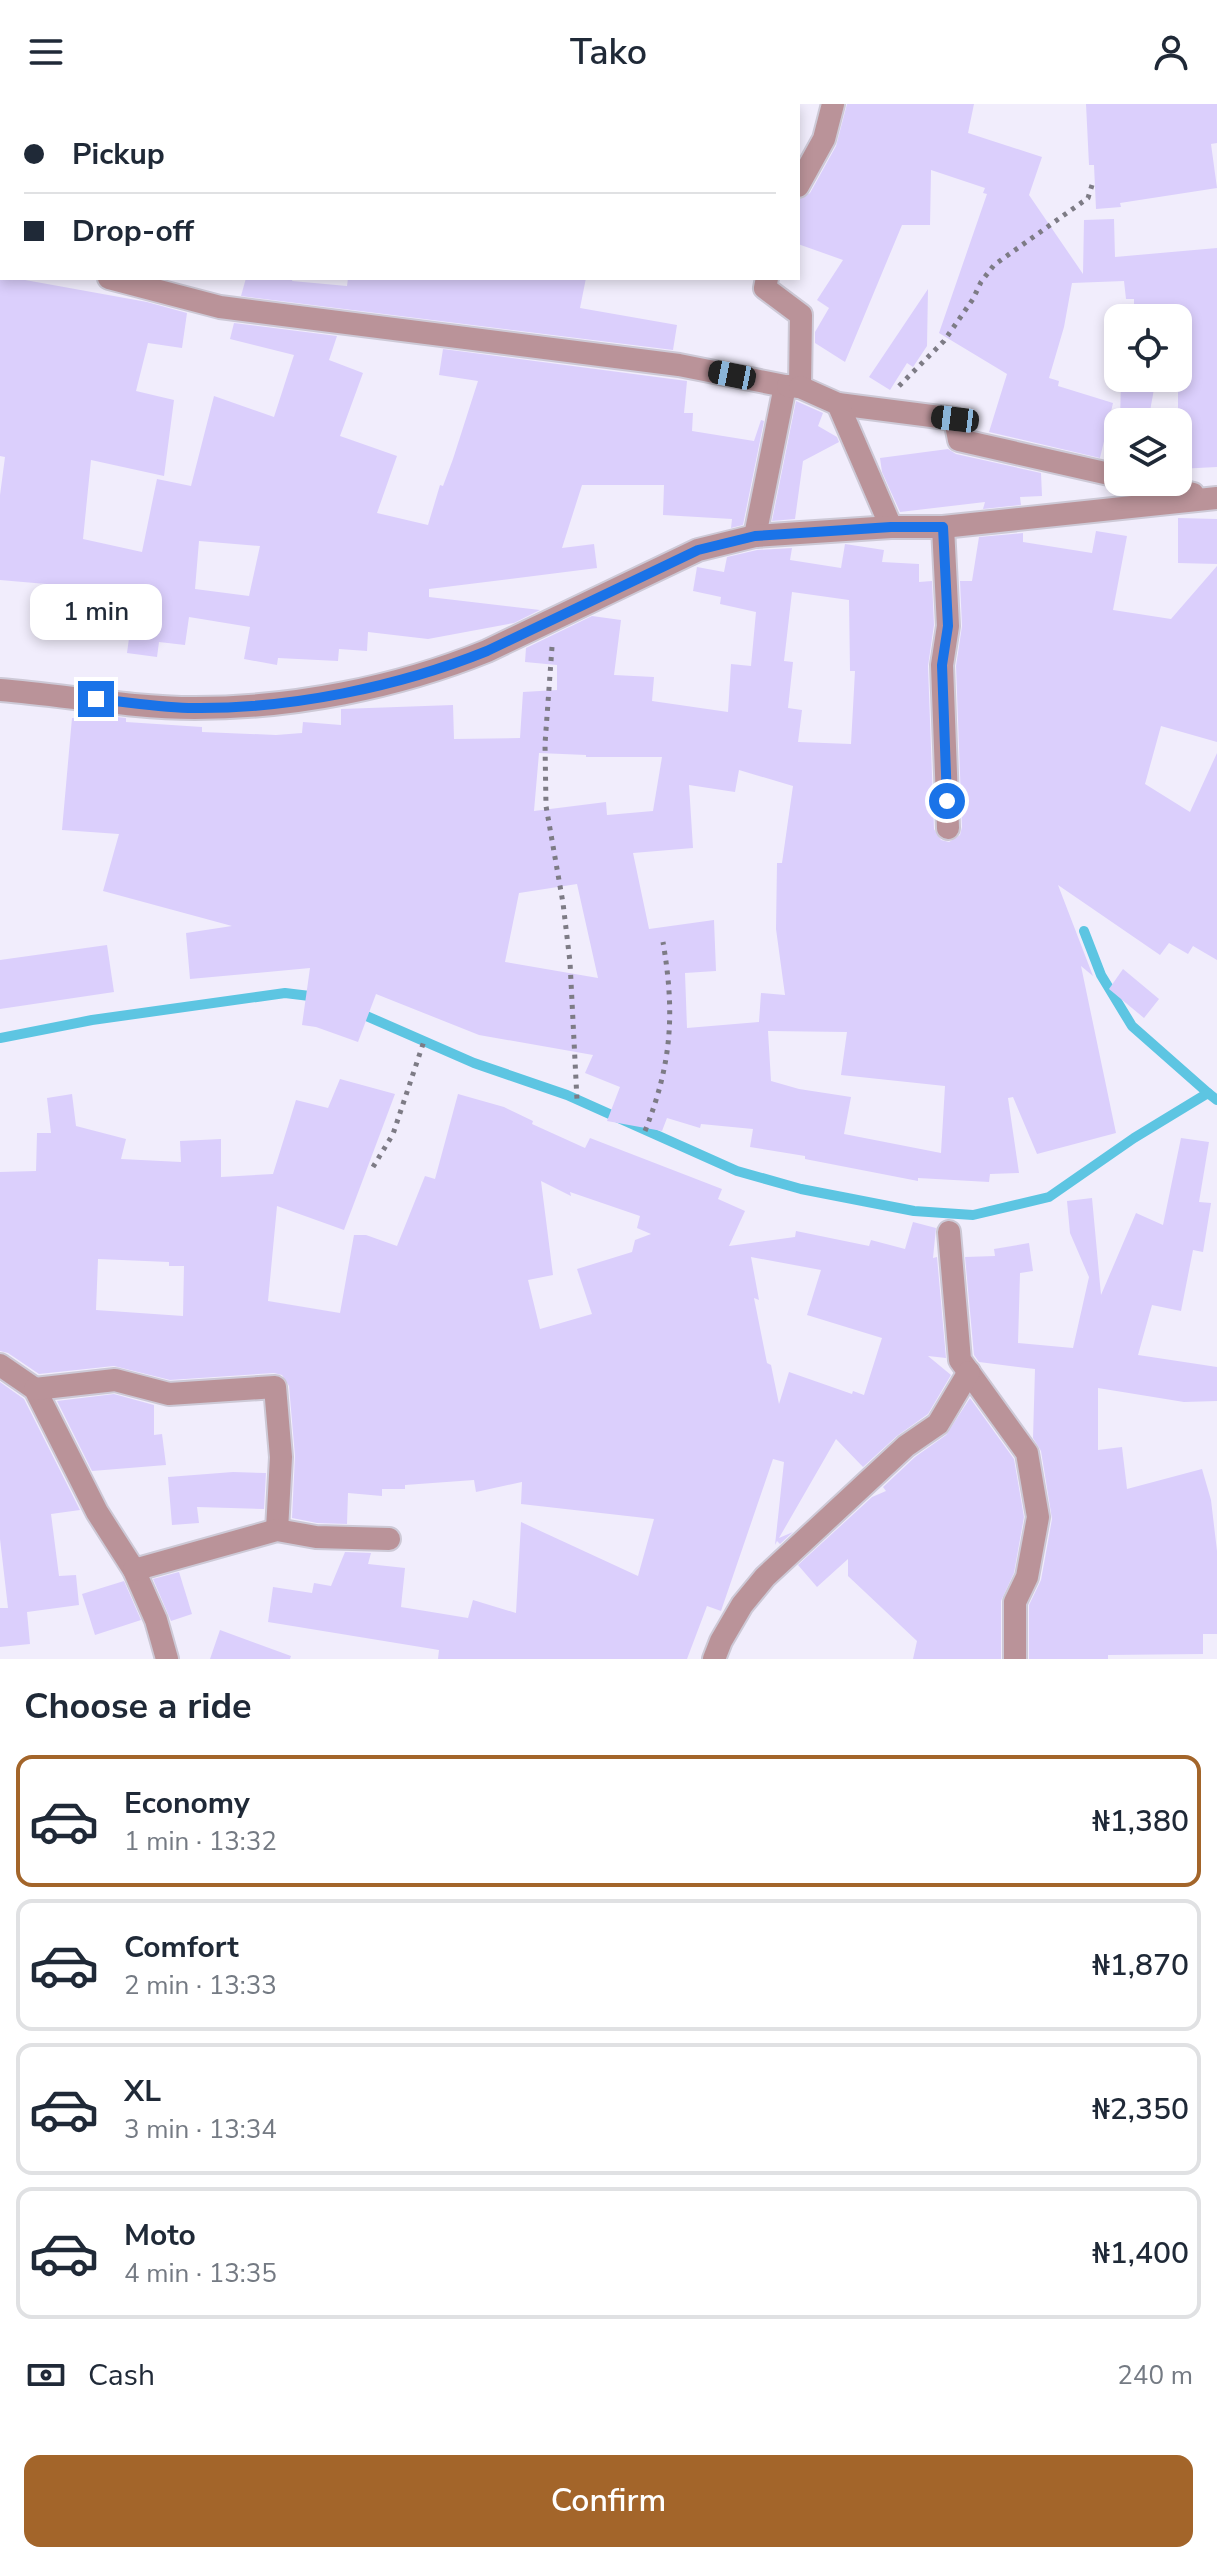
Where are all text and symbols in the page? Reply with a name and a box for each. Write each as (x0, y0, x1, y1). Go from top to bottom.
text: Tako (570, 28, 647, 77)
icon: menu (24, 30, 68, 74)
icon: person (1149, 30, 1193, 74)
text: Pickup (72, 134, 165, 175)
text: Drop-off (72, 211, 194, 252)
map controls (1104, 304, 1192, 496)
button: locate (1104, 304, 1192, 392)
car (706, 359, 758, 391)
car (930, 404, 980, 434)
button: layers (1104, 408, 1192, 496)
callout: 1 min (30, 583, 162, 639)
text: 1 min (63, 594, 129, 629)
route end (78, 681, 114, 717)
route start (929, 783, 965, 819)
text: Choose a ride (24, 1682, 252, 1731)
text: Economy (124, 1783, 250, 1824)
icon: car (28, 1785, 100, 1857)
text: ₦1,380 (1092, 1801, 1189, 1842)
text: 1 min · 13:32 (124, 1824, 277, 1859)
text: Comfort (124, 1927, 239, 1968)
icon: car (28, 1929, 100, 2001)
text: ₦1,870 (1092, 1945, 1189, 1986)
text: 2 min · 13:33 (124, 1968, 277, 2003)
text: XL (124, 2071, 161, 2112)
icon: car (28, 2073, 100, 2145)
text: ₦2,350 (1092, 2089, 1189, 2130)
text: 3 min · 13:34 (124, 2112, 277, 2147)
text: Moto (124, 2215, 196, 2256)
icon: car (28, 2217, 100, 2289)
text: ₦1,400 (1092, 2233, 1189, 2274)
text: 4 min · 13:35 (124, 2256, 277, 2291)
icon: cash (24, 2353, 68, 2397)
text: Cash (88, 2355, 155, 2396)
text: 240 m (1117, 2358, 1193, 2393)
button: Confirm (24, 2455, 1193, 2547)

